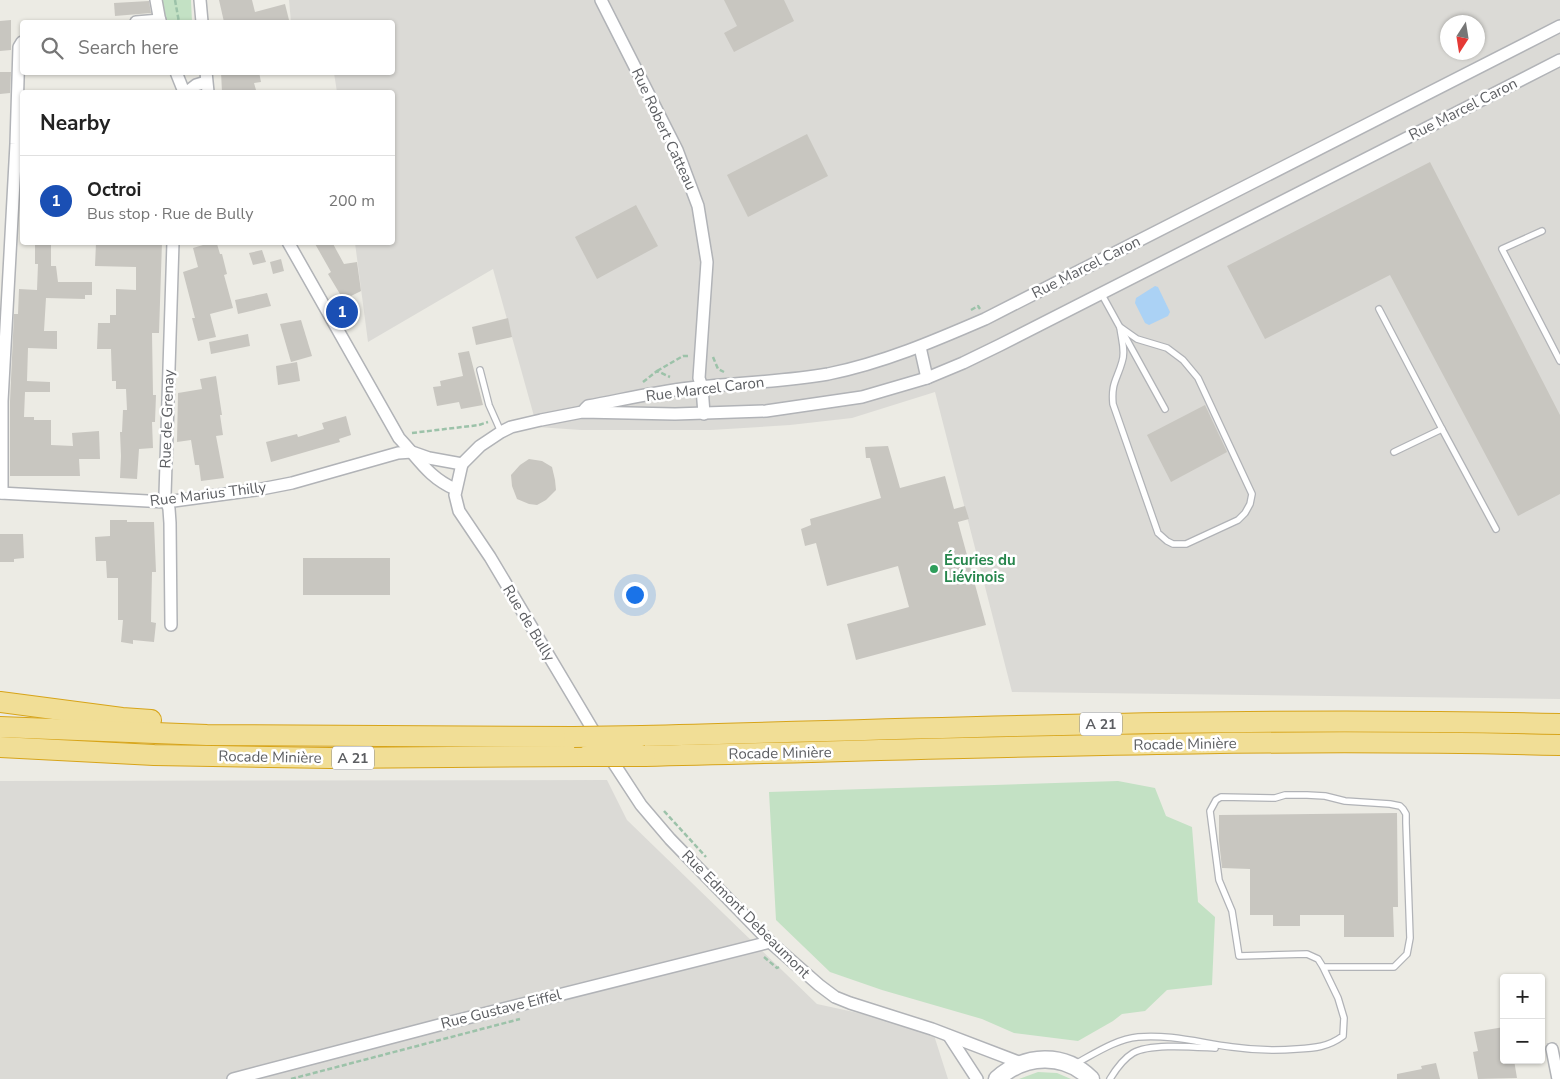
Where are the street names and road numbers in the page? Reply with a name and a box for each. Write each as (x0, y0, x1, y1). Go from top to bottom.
street label: Rue Robert Catteau (627, 65, 701, 193)
street label: Rue Marcel Caron (1405, 73, 1521, 145)
street label: Rue Marcel Caron (1028, 231, 1144, 303)
street label: Rue de Grenay (155, 369, 179, 469)
street label: Rue Marcel Caron (645, 372, 765, 406)
street label: Rue Marius Thilly (149, 477, 267, 511)
street label: Rue de Bully (498, 581, 560, 665)
road number: A 21 (1080, 712, 1122, 736)
street label: Rocade Minière (1133, 733, 1237, 755)
street label: Rocade Minière (728, 742, 832, 764)
street label: Rocade Minière (218, 746, 322, 768)
road number: A 21 (332, 746, 374, 770)
street label: Rue Edmont Debeaumont (678, 846, 815, 983)
street label: Rue Gustave Eiffel (439, 984, 564, 1034)

